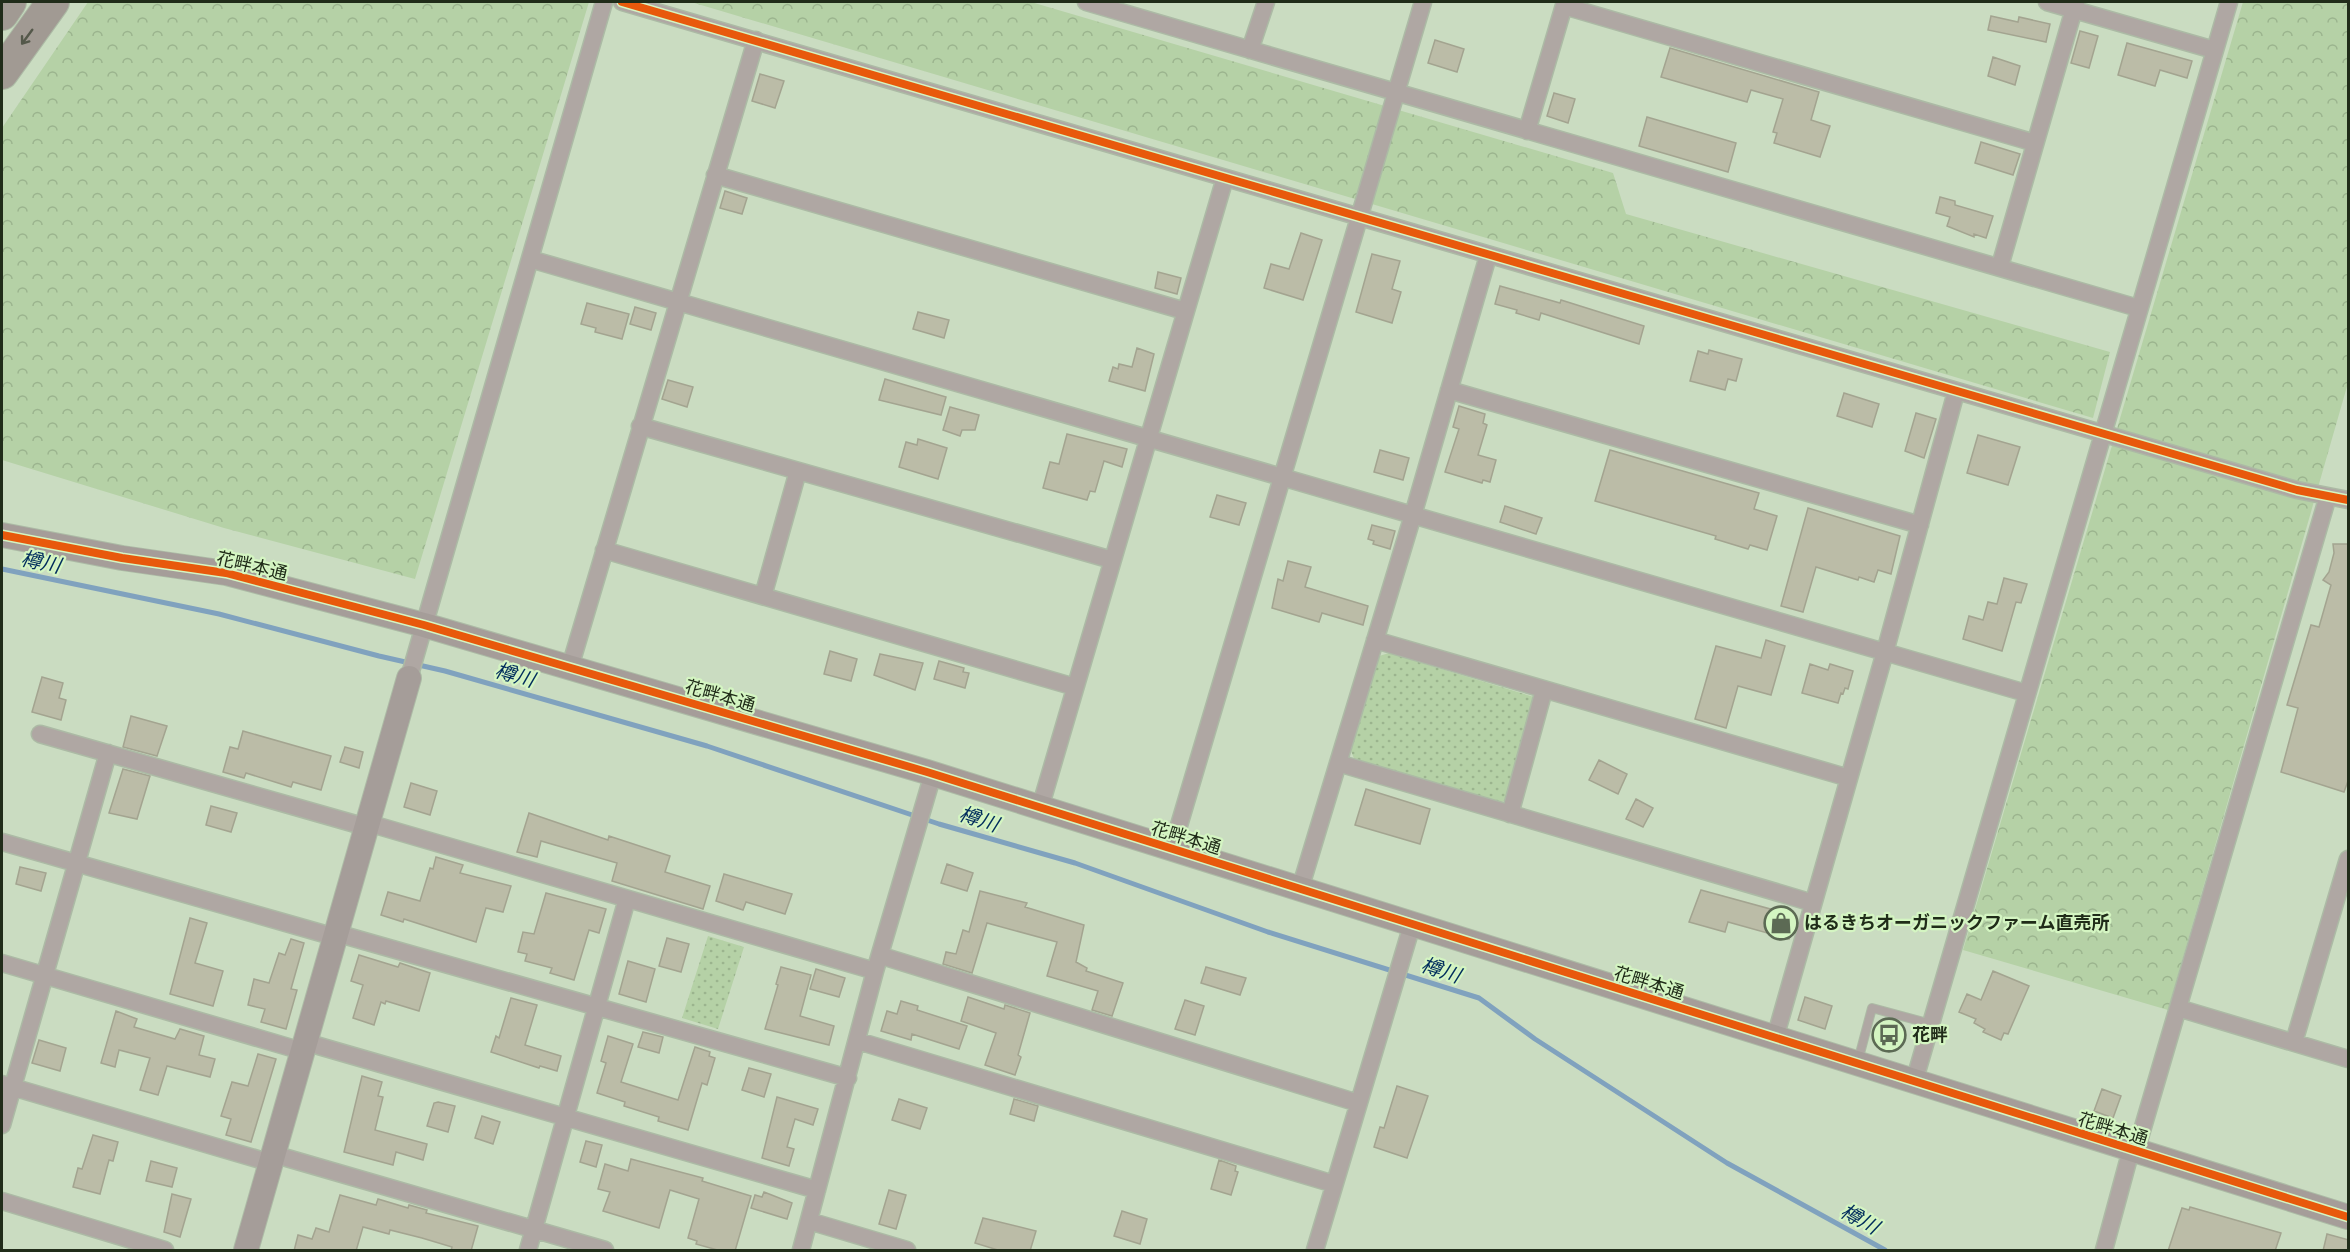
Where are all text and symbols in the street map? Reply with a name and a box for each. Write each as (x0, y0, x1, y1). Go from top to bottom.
one-way arrow (21, 29, 33, 45)
water label: 樽川 (19, 548, 65, 577)
street label: 花畔本通 (215, 549, 289, 584)
water label: 樽川 (493, 660, 539, 692)
street label: 花畔本通 (683, 677, 757, 716)
water label: 樽川 (957, 803, 1003, 836)
street label: 花畔本通 (1149, 819, 1223, 858)
shop icon: はるきちオーガニックファーム直売所 (1763, 905, 1799, 941)
place label: はるきちオーガニックファーム直売所 (1804, 913, 2109, 933)
water label: 樽川 (1419, 954, 1465, 987)
street label: 花畔本通 (1612, 964, 1686, 1003)
bus stop icon: 花畔 (1871, 1017, 1907, 1053)
place label: 花畔 (1912, 1026, 1948, 1045)
street label: 花畔本通 (2076, 1110, 2150, 1149)
water label: 樽川 (1837, 1201, 1884, 1239)

